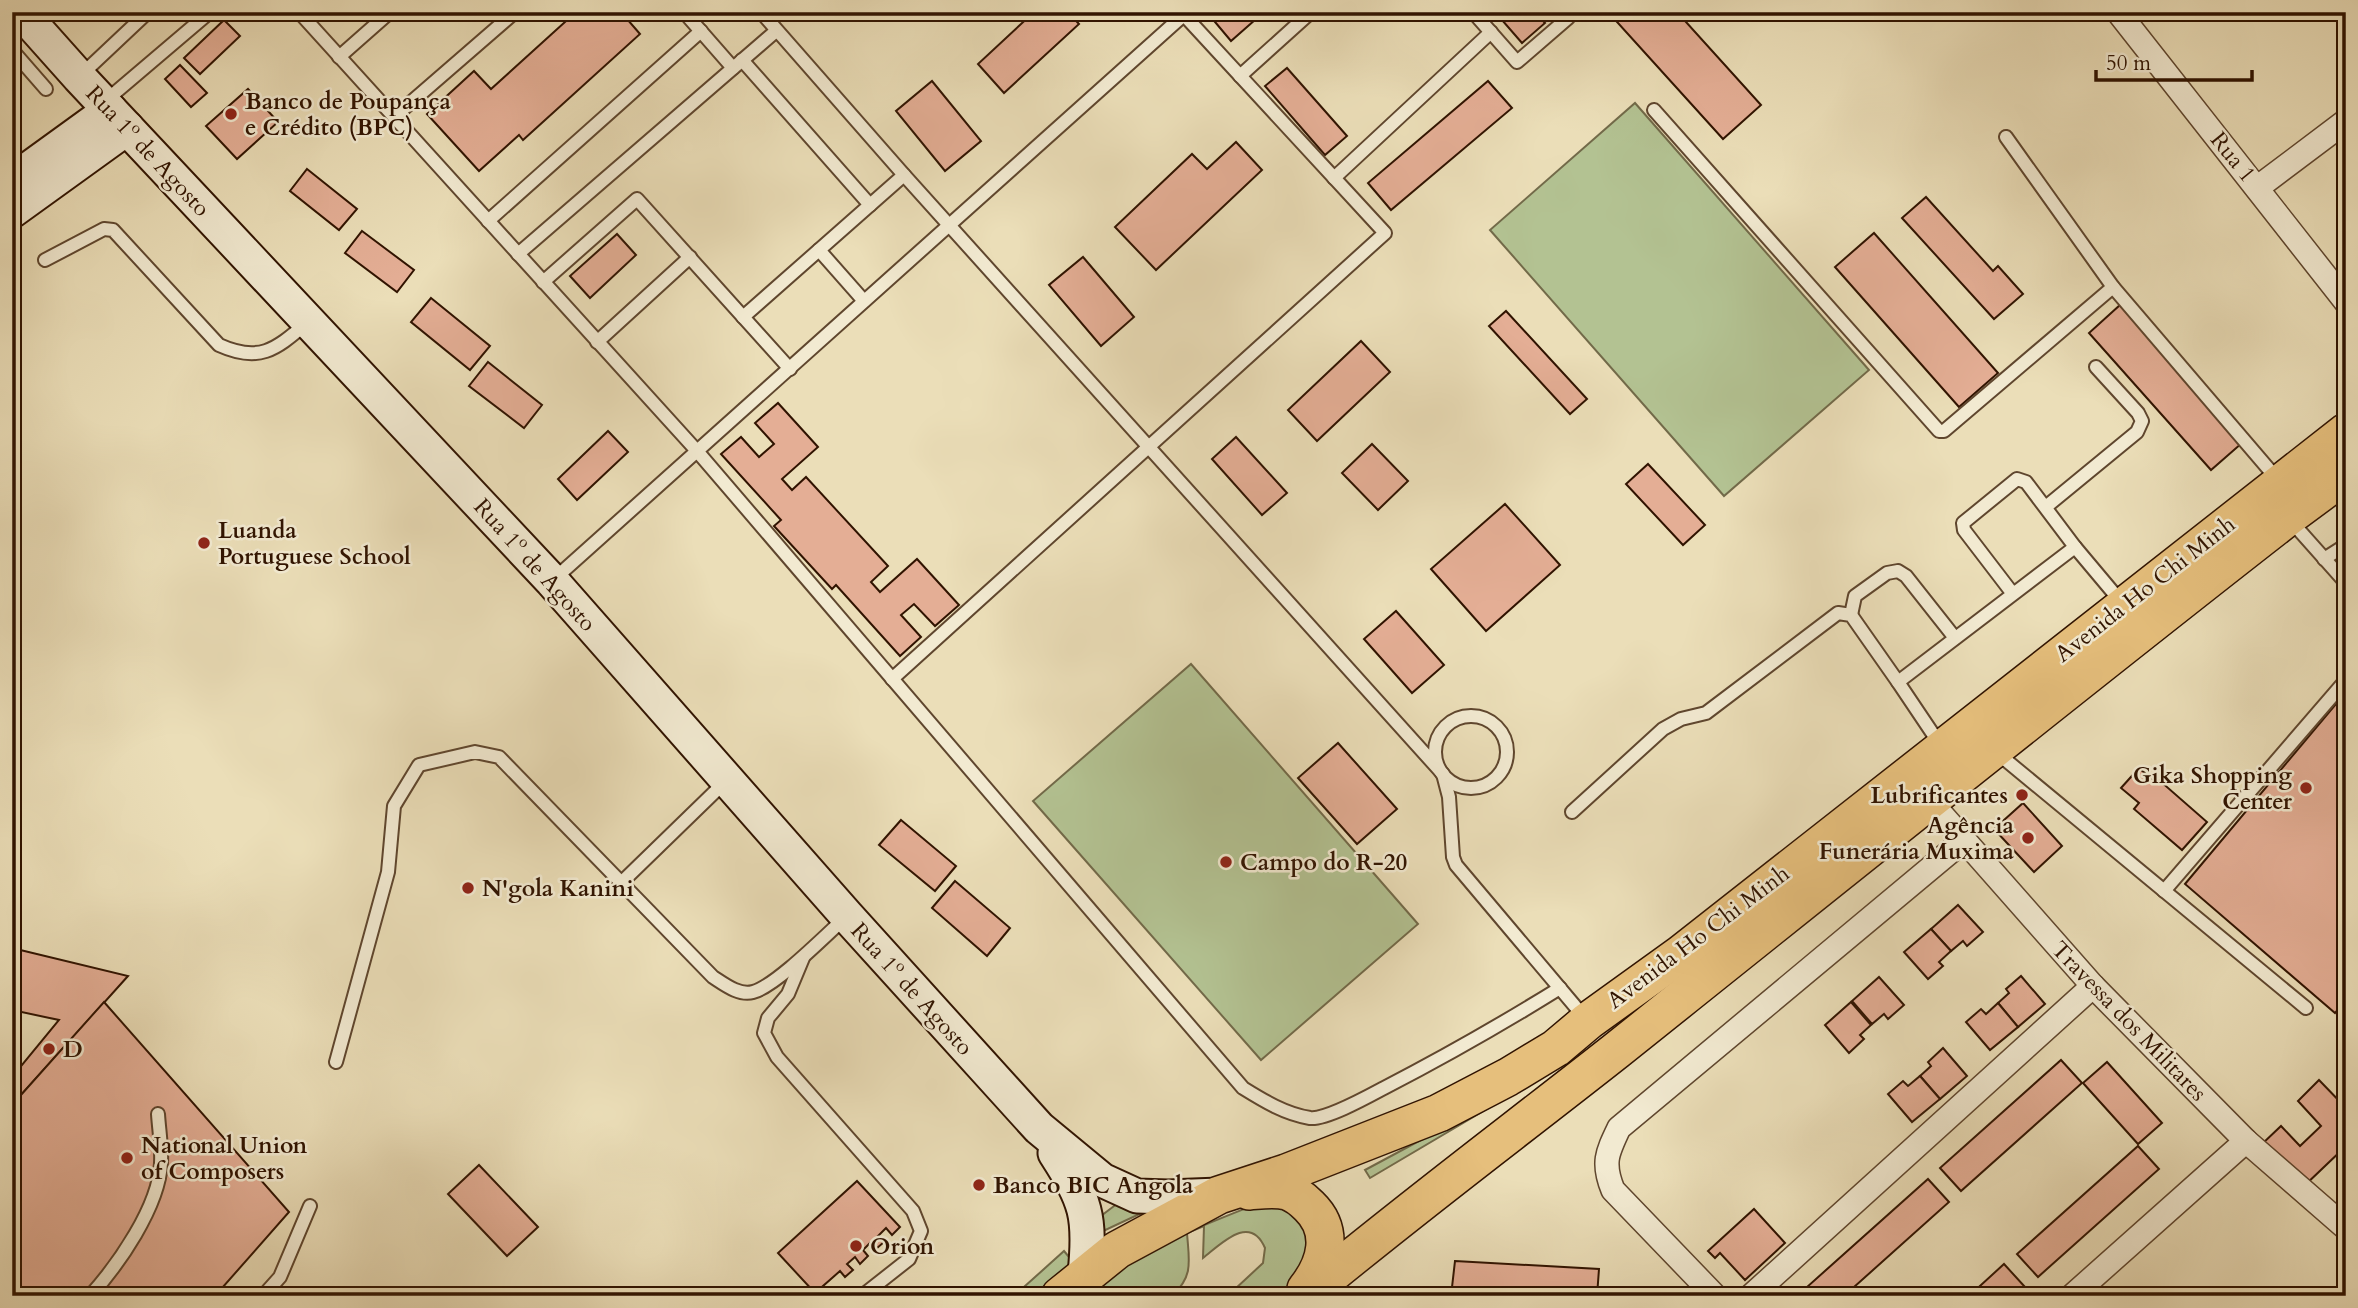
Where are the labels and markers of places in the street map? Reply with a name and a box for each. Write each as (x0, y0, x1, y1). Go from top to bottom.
place label: Banco de Poupança e Crédito (BPC) (245, 86, 451, 143)
marker: Banco de Poupança e Crédito (BPC) (223, 106, 239, 122)
place label: Luanda Portuguese School (218, 515, 411, 572)
marker: Luanda Portuguese School (196, 535, 212, 551)
place label: Gika Shopping Center (2133, 760, 2293, 817)
place label: Lubrificantes (1871, 780, 2008, 811)
marker: Gika Shopping Center (2298, 780, 2314, 796)
marker: Lubrificantes (2014, 787, 2030, 803)
place label: Agência Funerária Muxima (1819, 810, 2015, 867)
marker: Agência Funerária Muxima (2020, 830, 2036, 846)
place label: Campo do R-20 (1240, 847, 1408, 878)
marker: Campo do R-20 (1218, 854, 1234, 870)
place label: N'gola Kanini (482, 873, 634, 904)
marker: N'gola Kanini (460, 880, 476, 896)
place label: D (63, 1034, 83, 1065)
marker: D (41, 1041, 57, 1057)
place label: National Union of Composers (141, 1130, 307, 1187)
marker: National Union of Composers (119, 1150, 135, 1166)
place label: Banco BIC Angola (993, 1170, 1194, 1201)
marker: Banco BIC Angola (971, 1177, 987, 1193)
place label: Orion (870, 1231, 934, 1262)
marker: Orion (848, 1238, 864, 1254)

